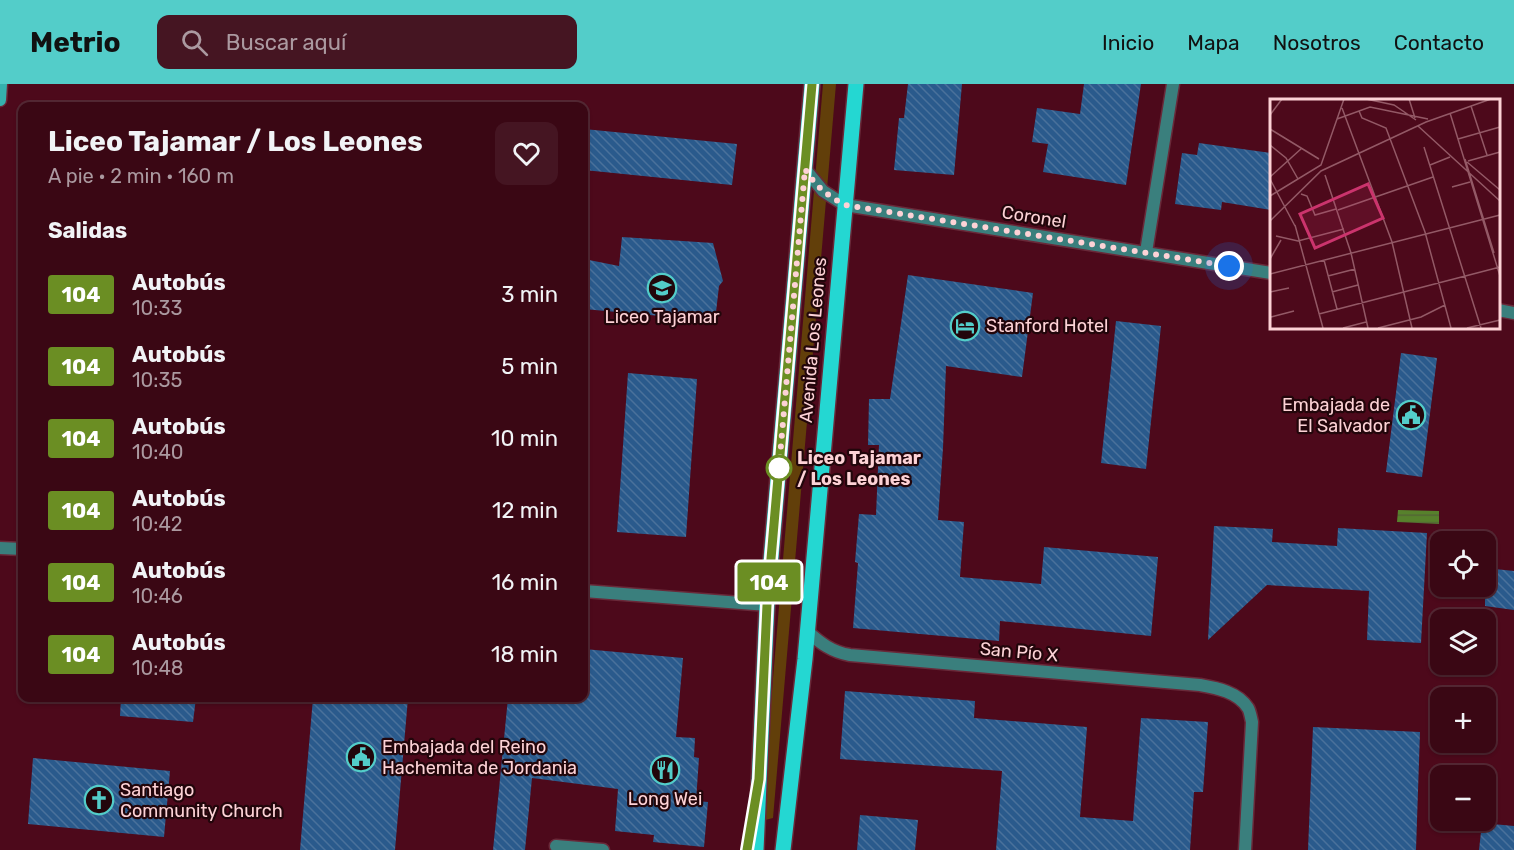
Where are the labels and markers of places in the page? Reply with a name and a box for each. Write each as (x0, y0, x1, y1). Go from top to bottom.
school or university icon: Liceo Tajamar (646, 272, 678, 304)
place label: Liceo Tajamar (605, 306, 720, 328)
hotel icon: Stanford Hotel (949, 310, 981, 342)
place label: Stanford Hotel (986, 315, 1108, 337)
place label: Embajada de El Salvador (1282, 394, 1390, 437)
public building icon: Embajada de El Salvador (1395, 399, 1427, 431)
place label: Liceo Tajamar / Los Leones (797, 447, 921, 490)
marker: Liceo Tajamar / Los Leones (766, 455, 792, 481)
place label: Embajada del Reino Hachemita de Jordania (382, 736, 577, 779)
public building icon: Embajada del Reino Hachemita de Jordania (345, 741, 377, 773)
restaurant icon: Long Wei (649, 754, 681, 786)
place label: Santiago Community Church (120, 779, 283, 822)
church icon: Santiago Community Church (83, 784, 115, 816)
place label: Long Wei (628, 788, 702, 810)

